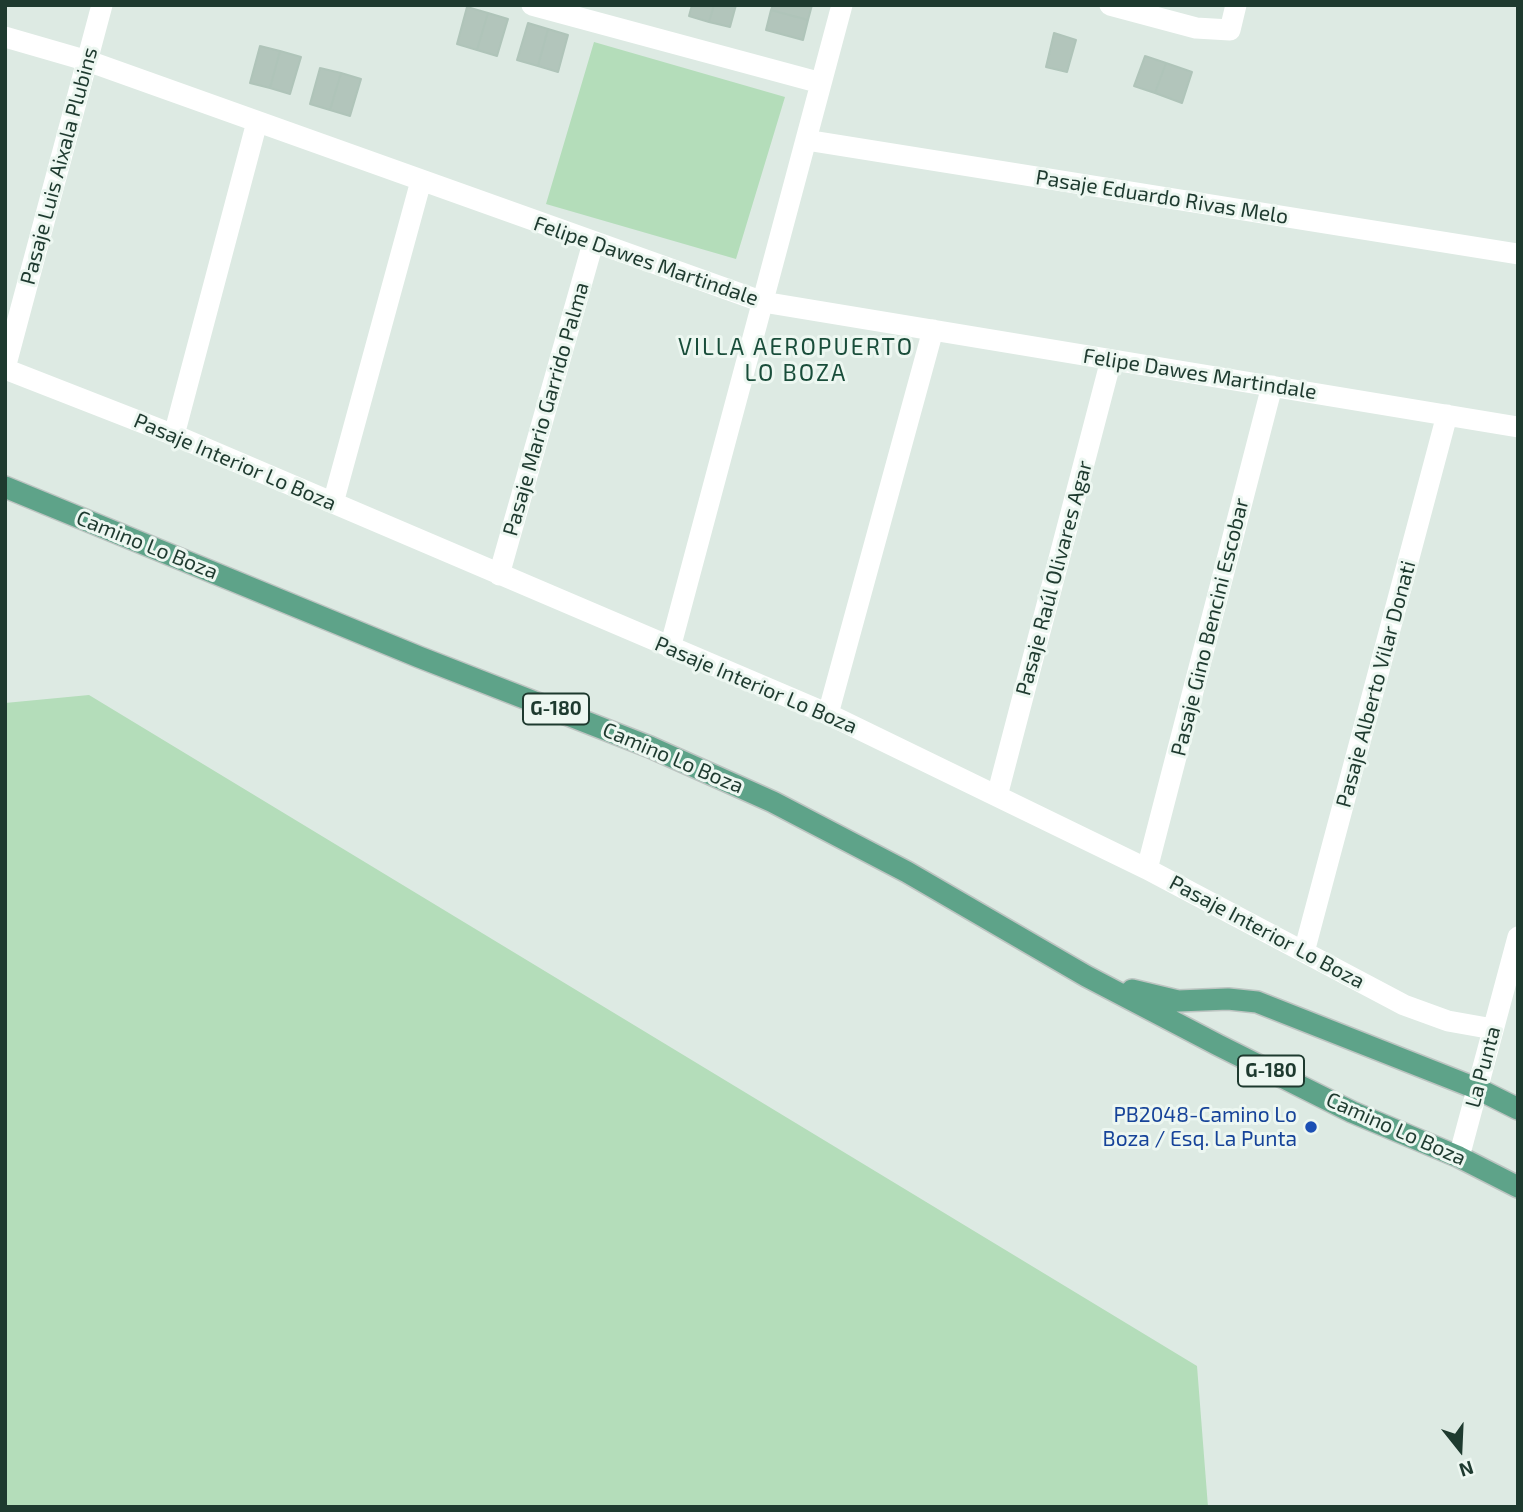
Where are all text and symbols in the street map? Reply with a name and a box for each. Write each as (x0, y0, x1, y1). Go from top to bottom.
street label: Pasaje Luis Aixala Plubins (15, 45, 103, 287)
street label: Pasaje Eduardo Rivas Melo (1034, 165, 1290, 229)
street label: Felipe Dawes Martindale (530, 211, 762, 311)
street label: Pasaje Mario Garrido Palma (498, 279, 594, 539)
district label: VILLA AEROPUERTO LO BOZA (680, 333, 912, 387)
street label: Felipe Dawes Martindale (1081, 343, 1319, 405)
street label: Pasaje Interior Lo Boza (130, 408, 340, 516)
street label: Pasaje Raúl Olivares Agar (1011, 458, 1097, 698)
street label: Pasaje Gino Bencini Escobar (1166, 495, 1254, 759)
street label: Camino Lo Boza (73, 505, 221, 585)
street label: Pasaje Alberto Vilar Donati (1331, 558, 1421, 810)
street label: Pasaje Interior Lo Boza (651, 631, 861, 739)
road number: G-180 (523, 694, 589, 724)
street label: Camino Lo Boza (599, 717, 747, 799)
street label: Pasaje Interior Lo Boza (1165, 870, 1369, 994)
street label: La Punta (1460, 1024, 1506, 1110)
road number: G-180 (1238, 1056, 1304, 1086)
street label: Camino Lo Boza (1322, 1087, 1470, 1171)
place label: PB2048-Camino Lo Boza / Esq. La Punta (1103, 1102, 1297, 1152)
marker: PB2048-Camino Lo Boza / Esq. La Punta (1303, 1119, 1319, 1135)
north arrow (1425, 1414, 1495, 1484)
text: N (1457, 1456, 1477, 1483)

